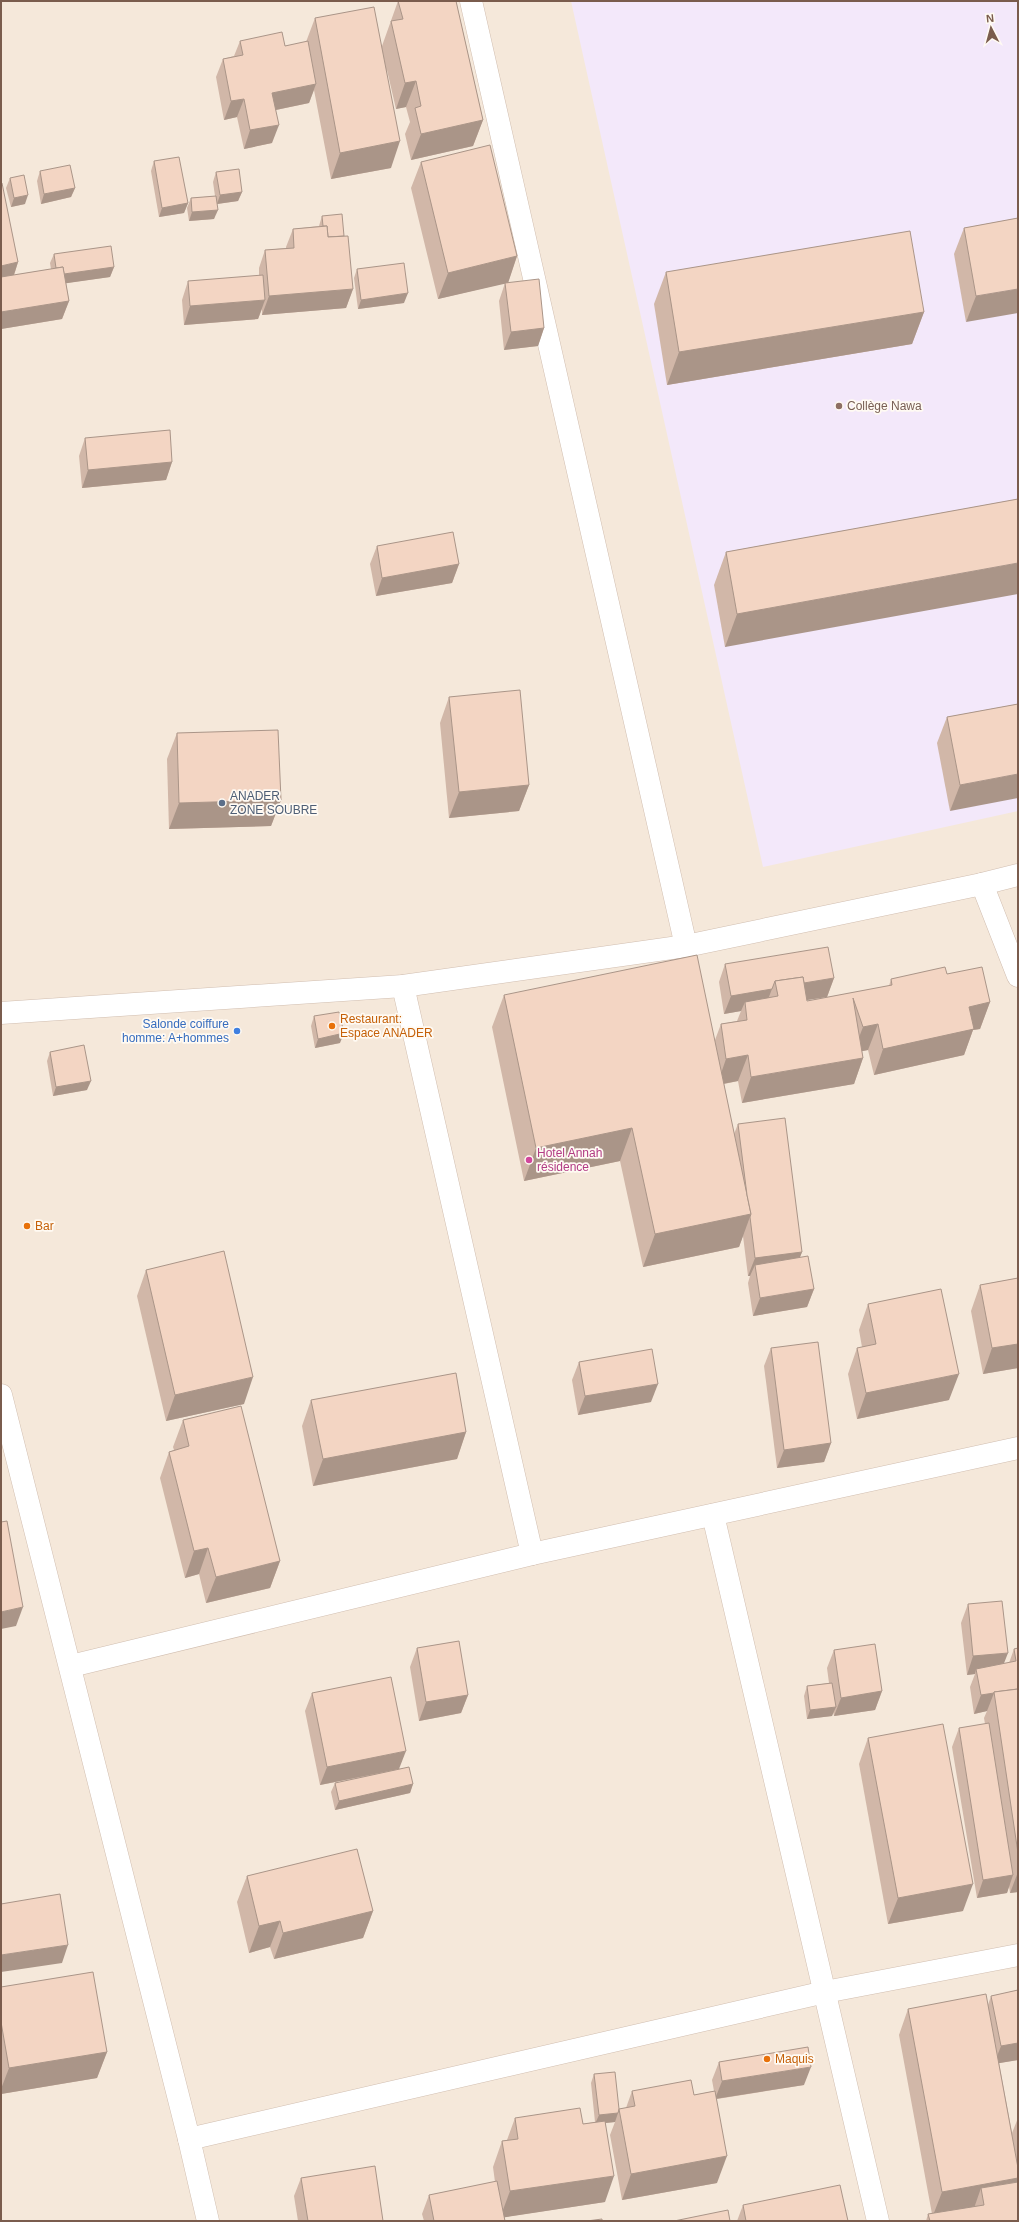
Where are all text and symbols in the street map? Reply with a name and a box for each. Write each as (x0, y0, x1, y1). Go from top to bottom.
north arrow (971, 8, 1011, 48)
text: N (985, 12, 995, 24)
place label: Collège Nawa (847, 399, 922, 413)
marker: Collège Nawa (834, 401, 844, 411)
place label: ANADER ZONE SOUBRE (230, 789, 317, 817)
marker: ANADER ZONE SOUBRE (217, 798, 227, 808)
place label: Restaurant: Espace ANADER (340, 1012, 433, 1040)
place label: Salonde coiffure homme: A+hommes (122, 1017, 229, 1045)
marker: Restaurant: Espace ANADER (327, 1021, 337, 1031)
marker: Salonde coiffure homme: A+hommes (232, 1026, 242, 1036)
place label: Hotel Annah résidence (537, 1146, 602, 1174)
marker: Hotel Annah résidence (524, 1155, 534, 1165)
place label: Bar (35, 1219, 54, 1233)
marker: Bar (22, 1221, 32, 1231)
place label: Maquis (775, 2052, 814, 2066)
marker: Maquis (762, 2054, 772, 2064)

